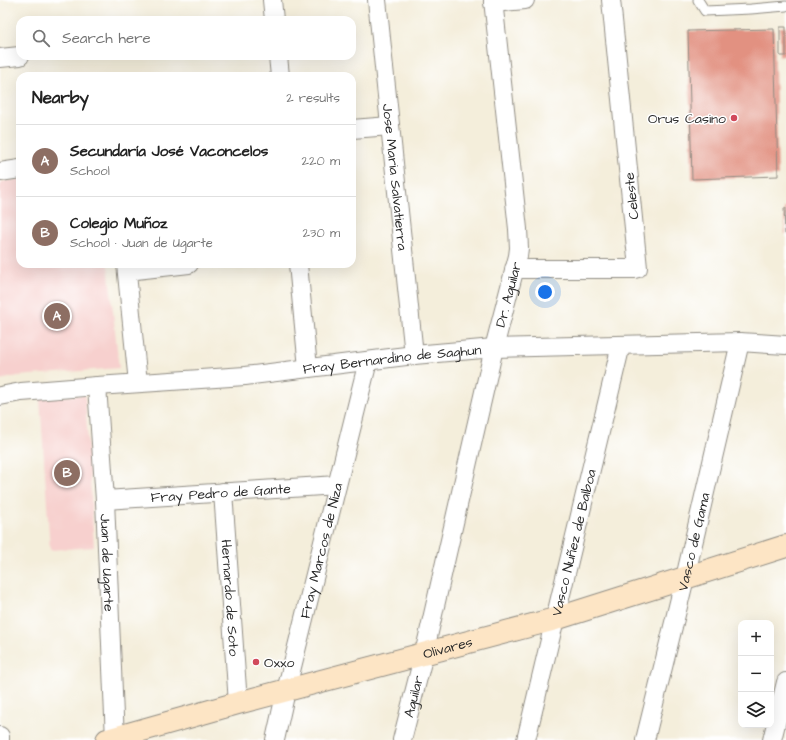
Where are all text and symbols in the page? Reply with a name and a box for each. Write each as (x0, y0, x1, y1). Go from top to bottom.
search box (16, 16, 356, 60)
icon: search (30, 27, 52, 49)
text: Search here (62, 28, 151, 49)
text: Nearby (32, 86, 89, 110)
text: 2 results (286, 89, 340, 107)
street label: Jose Maria Salvatierra (377, 103, 412, 252)
place label: Orus Casino (648, 109, 726, 129)
marker: Orus Casino (729, 113, 739, 123)
text: Secundaría José Vaconcelos (70, 141, 268, 162)
text: A (41, 152, 49, 170)
text: 220 m (302, 152, 340, 170)
text: School (70, 162, 110, 180)
street label: Celeste (620, 171, 644, 221)
text: Colegio Muñoz (70, 213, 167, 234)
text: B (40, 224, 50, 242)
text: 230 m (302, 224, 340, 242)
text: School · Juan de Ugarte (70, 234, 213, 252)
street label: Dr. Aguilar (491, 260, 527, 330)
your location (535, 282, 555, 302)
pin: A (44, 301, 70, 331)
street label: Fray Bernardino de Saghun (302, 340, 482, 380)
pin: B (54, 458, 80, 488)
street label: Vasco Nuñez de Balboa (547, 467, 602, 619)
street label: Fray Pedro de Gante (150, 479, 292, 508)
street label: Fray Marcos de Niza (295, 481, 348, 621)
street label: Vasco de Gama (673, 491, 716, 593)
street label: Juan de Ugarte (95, 513, 119, 612)
street label: Hernardo de Soto (215, 539, 244, 657)
map controls (738, 620, 774, 728)
button: + (738, 620, 774, 656)
street label: Olivares (421, 632, 475, 665)
place label: Oxxo (264, 653, 295, 673)
button: − (738, 656, 774, 692)
marker: Oxxo (251, 657, 261, 667)
street label: Aguilar (399, 673, 429, 720)
button: layers (738, 692, 774, 728)

